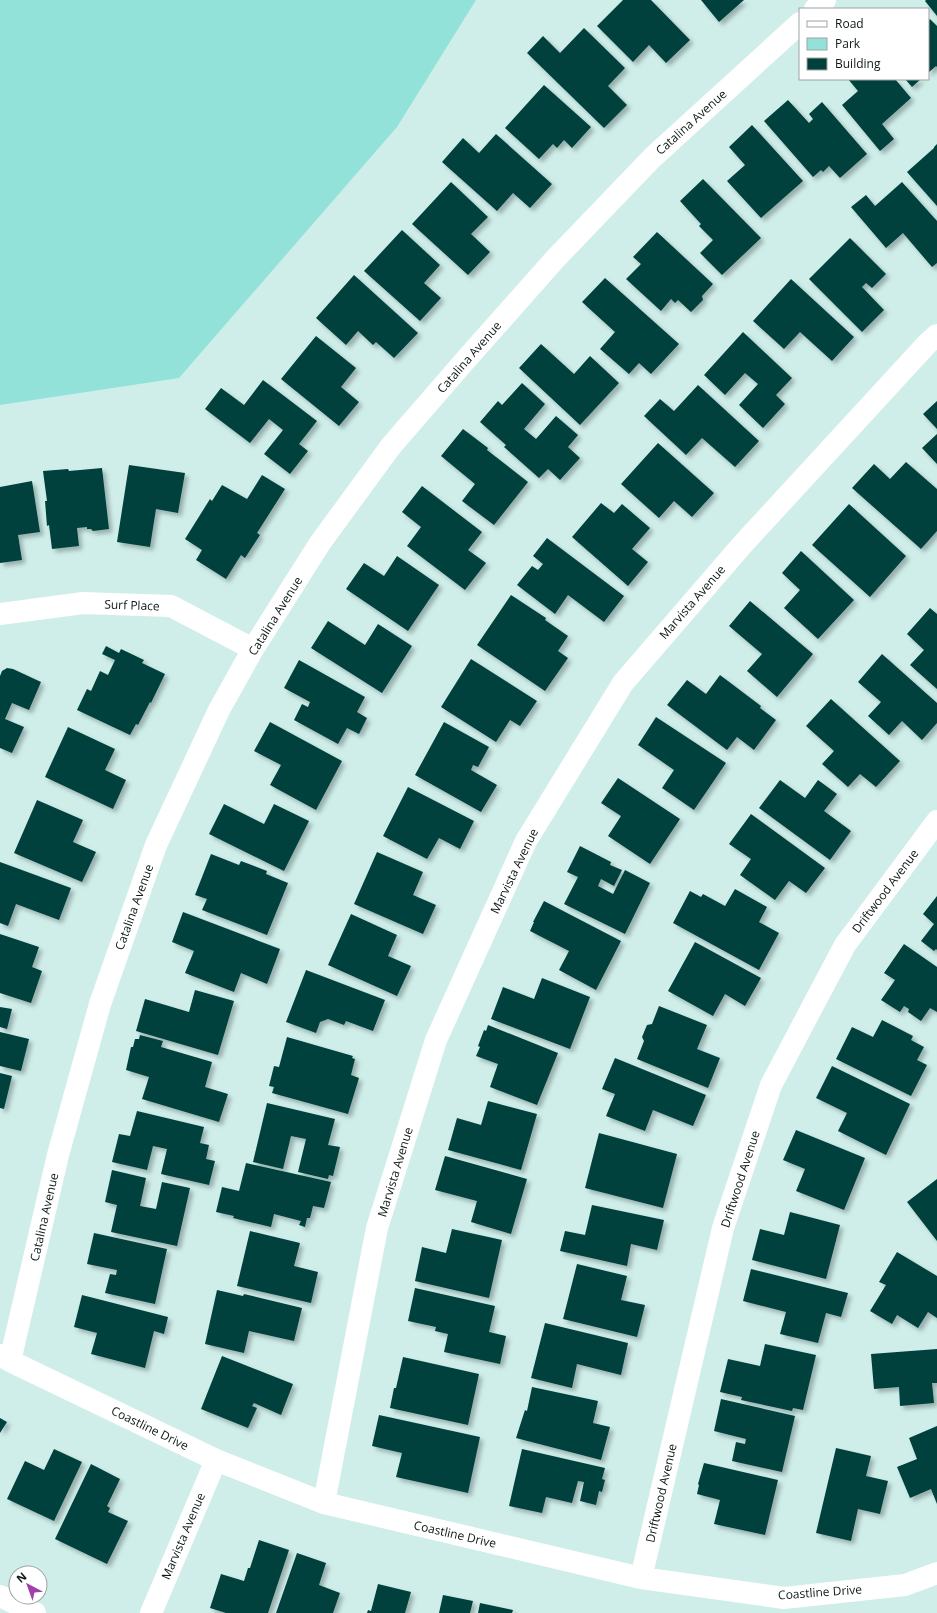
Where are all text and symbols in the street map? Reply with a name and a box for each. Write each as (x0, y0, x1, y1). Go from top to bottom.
legend (799, 8, 929, 80)
text: Road (835, 15, 864, 32)
text: Park (835, 35, 861, 52)
text: Building (835, 55, 881, 72)
street label: Catalina Avenue (652, 85, 730, 158)
street label: Catalina Avenue (433, 317, 505, 397)
street label: Marvista Avenue (655, 561, 729, 643)
street label: Catalina Avenue (244, 573, 306, 659)
street label: Surf Place (104, 596, 160, 614)
street label: Marvista Avenue (486, 825, 542, 916)
street label: Driftwood Avenue (848, 845, 922, 936)
street label: Catalina Avenue (111, 861, 157, 952)
street label: Marvista Avenue (373, 1125, 417, 1219)
street label: Driftwood Avenue (716, 1128, 764, 1230)
street label: Catalina Avenue (26, 1171, 62, 1263)
street label: Coastline Drive (108, 1402, 192, 1454)
street label: Driftwood Avenue (641, 1442, 681, 1544)
street label: Marvista Avenue (157, 1490, 209, 1582)
street label: Coastline Drive (412, 1516, 498, 1552)
north arrow (8, 1565, 48, 1605)
text: N (13, 1568, 29, 1586)
street label: Coastline Drive (777, 1581, 863, 1603)

